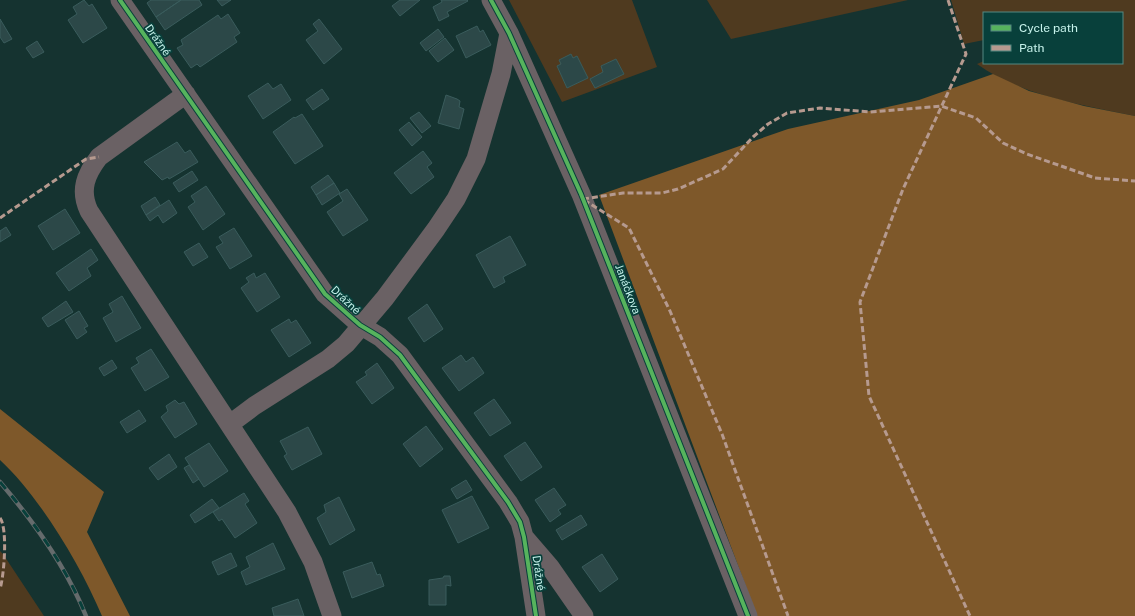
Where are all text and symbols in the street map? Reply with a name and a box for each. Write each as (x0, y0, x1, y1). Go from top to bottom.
legend (983, 12, 1123, 64)
text: Cycle path (1019, 21, 1078, 35)
street label: Drážné (143, 22, 173, 58)
text: Path (1019, 41, 1045, 55)
street label: Janáčkova (613, 262, 643, 316)
street label: Drážné (329, 283, 363, 317)
street label: Drážné (531, 555, 547, 591)

